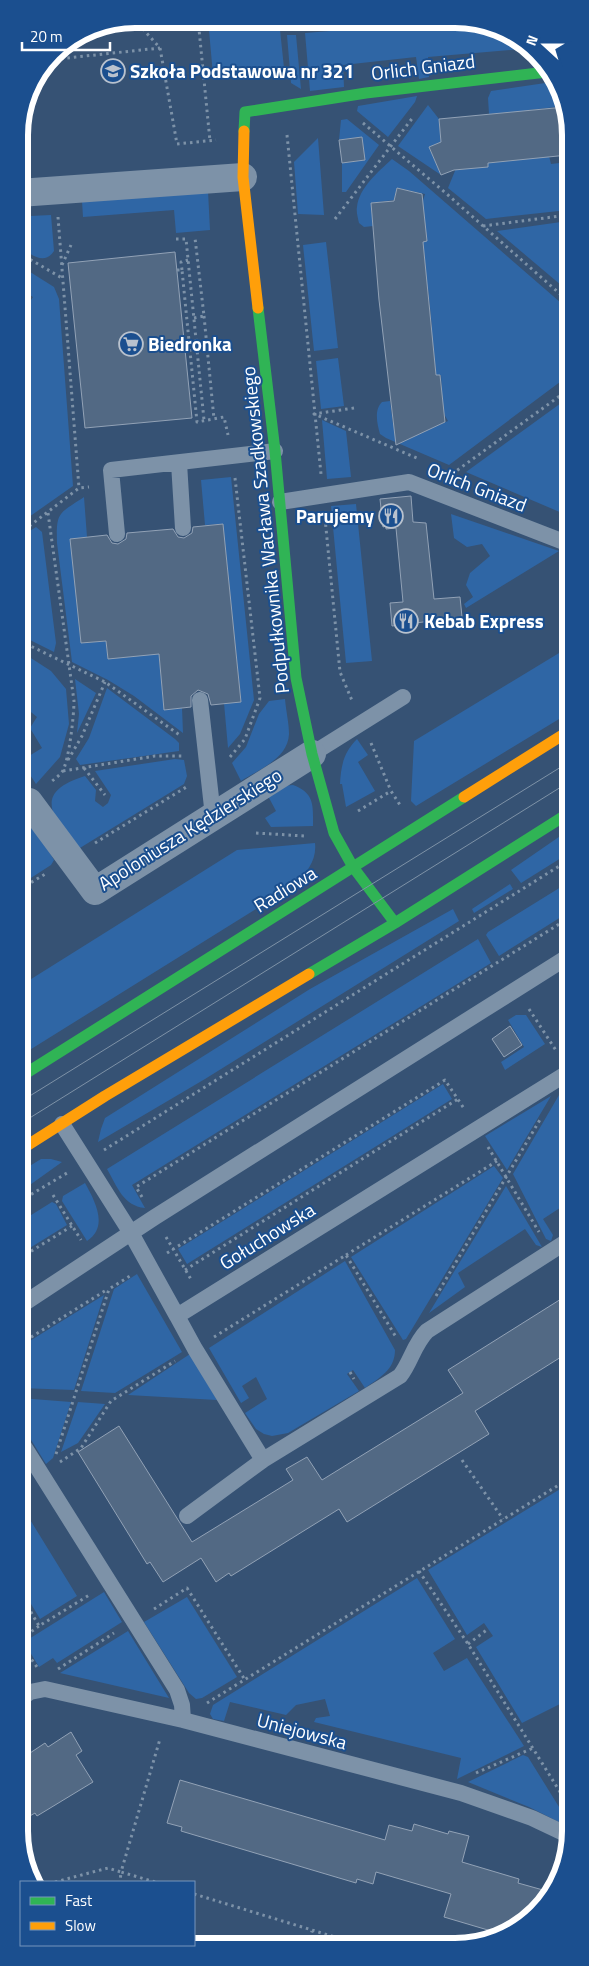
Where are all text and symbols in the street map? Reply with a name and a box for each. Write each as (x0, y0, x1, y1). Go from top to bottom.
scale bar (22, 20, 110, 52)
north arrow (519, 20, 569, 70)
text: 20 m (30, 25, 63, 48)
text: N (520, 32, 543, 48)
street label: Orlich Gniazd (369, 46, 477, 87)
place label: Szkoła Podstawowa nr 321 (130, 56, 354, 85)
school or university icon: Szkoła Podstawowa nr 321 (100, 58, 126, 84)
place label: Biedronka (148, 329, 232, 358)
supermarket icon: Biedronka (118, 331, 144, 357)
street label: Podpułkownika Wacława Szadkowskiego (233, 365, 296, 695)
street label: Orlich Gniazd (423, 454, 531, 519)
place label: Parujemy (296, 501, 374, 530)
restaurant icon: Parujemy (378, 503, 404, 529)
place label: Kebab Express (424, 606, 544, 635)
restaurant icon: Kebab Express (393, 608, 419, 634)
street label: Apoloniusza Kędzierskiego (92, 760, 287, 897)
street label: Radiowa (248, 858, 322, 919)
street label: Gołuchowska (213, 1194, 321, 1276)
street label: Uniejowska (254, 1705, 351, 1757)
legend (20, 1881, 195, 1946)
text: Fast (65, 1889, 93, 1912)
text: Slow (65, 1914, 96, 1937)

